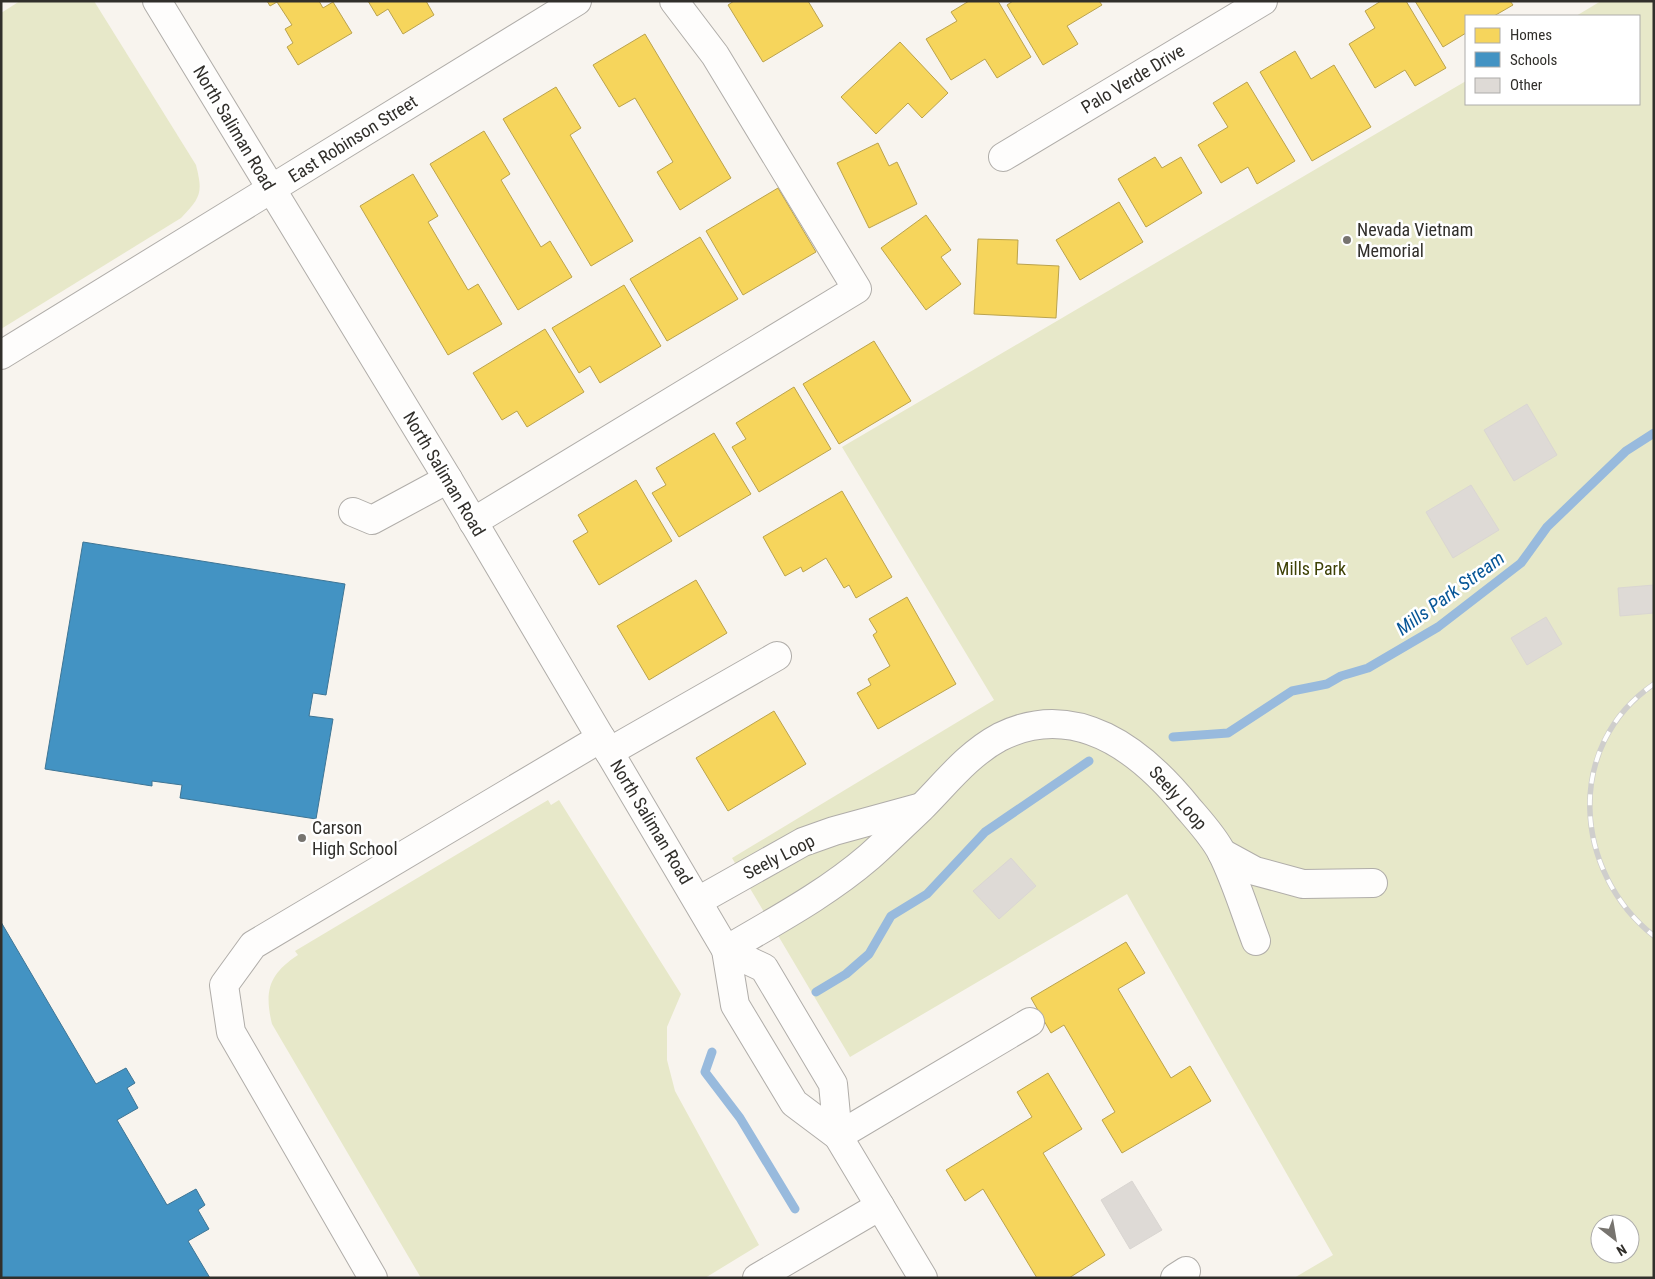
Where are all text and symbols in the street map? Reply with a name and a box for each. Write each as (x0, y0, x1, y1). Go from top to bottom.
legend (1465, 15, 1640, 105)
text: Homes (1510, 26, 1552, 44)
street label: Palo Verde Drive (1077, 40, 1188, 118)
text: Schools (1510, 51, 1557, 69)
street label: North Saliman Road (189, 62, 280, 194)
text: Other (1510, 76, 1543, 94)
street label: East Robinson Street (284, 91, 421, 187)
place label: Nevada Vietnam Memorial (1357, 219, 1473, 261)
marker: Nevada Vietnam Memorial (1341, 234, 1353, 246)
street label: North Saliman Road (399, 408, 490, 540)
water label: Mills Park Stream (1392, 546, 1509, 640)
park label: Mills Park (1276, 558, 1346, 579)
street label: North Saliman Road (606, 756, 697, 888)
street label: Seely Loop (1145, 762, 1212, 834)
place label: Carson High School (312, 817, 398, 859)
street label: Seely Loop (739, 830, 818, 883)
marker: Carson High School (296, 832, 308, 844)
north arrow (1590, 1214, 1640, 1264)
text: N (1614, 1241, 1629, 1259)

